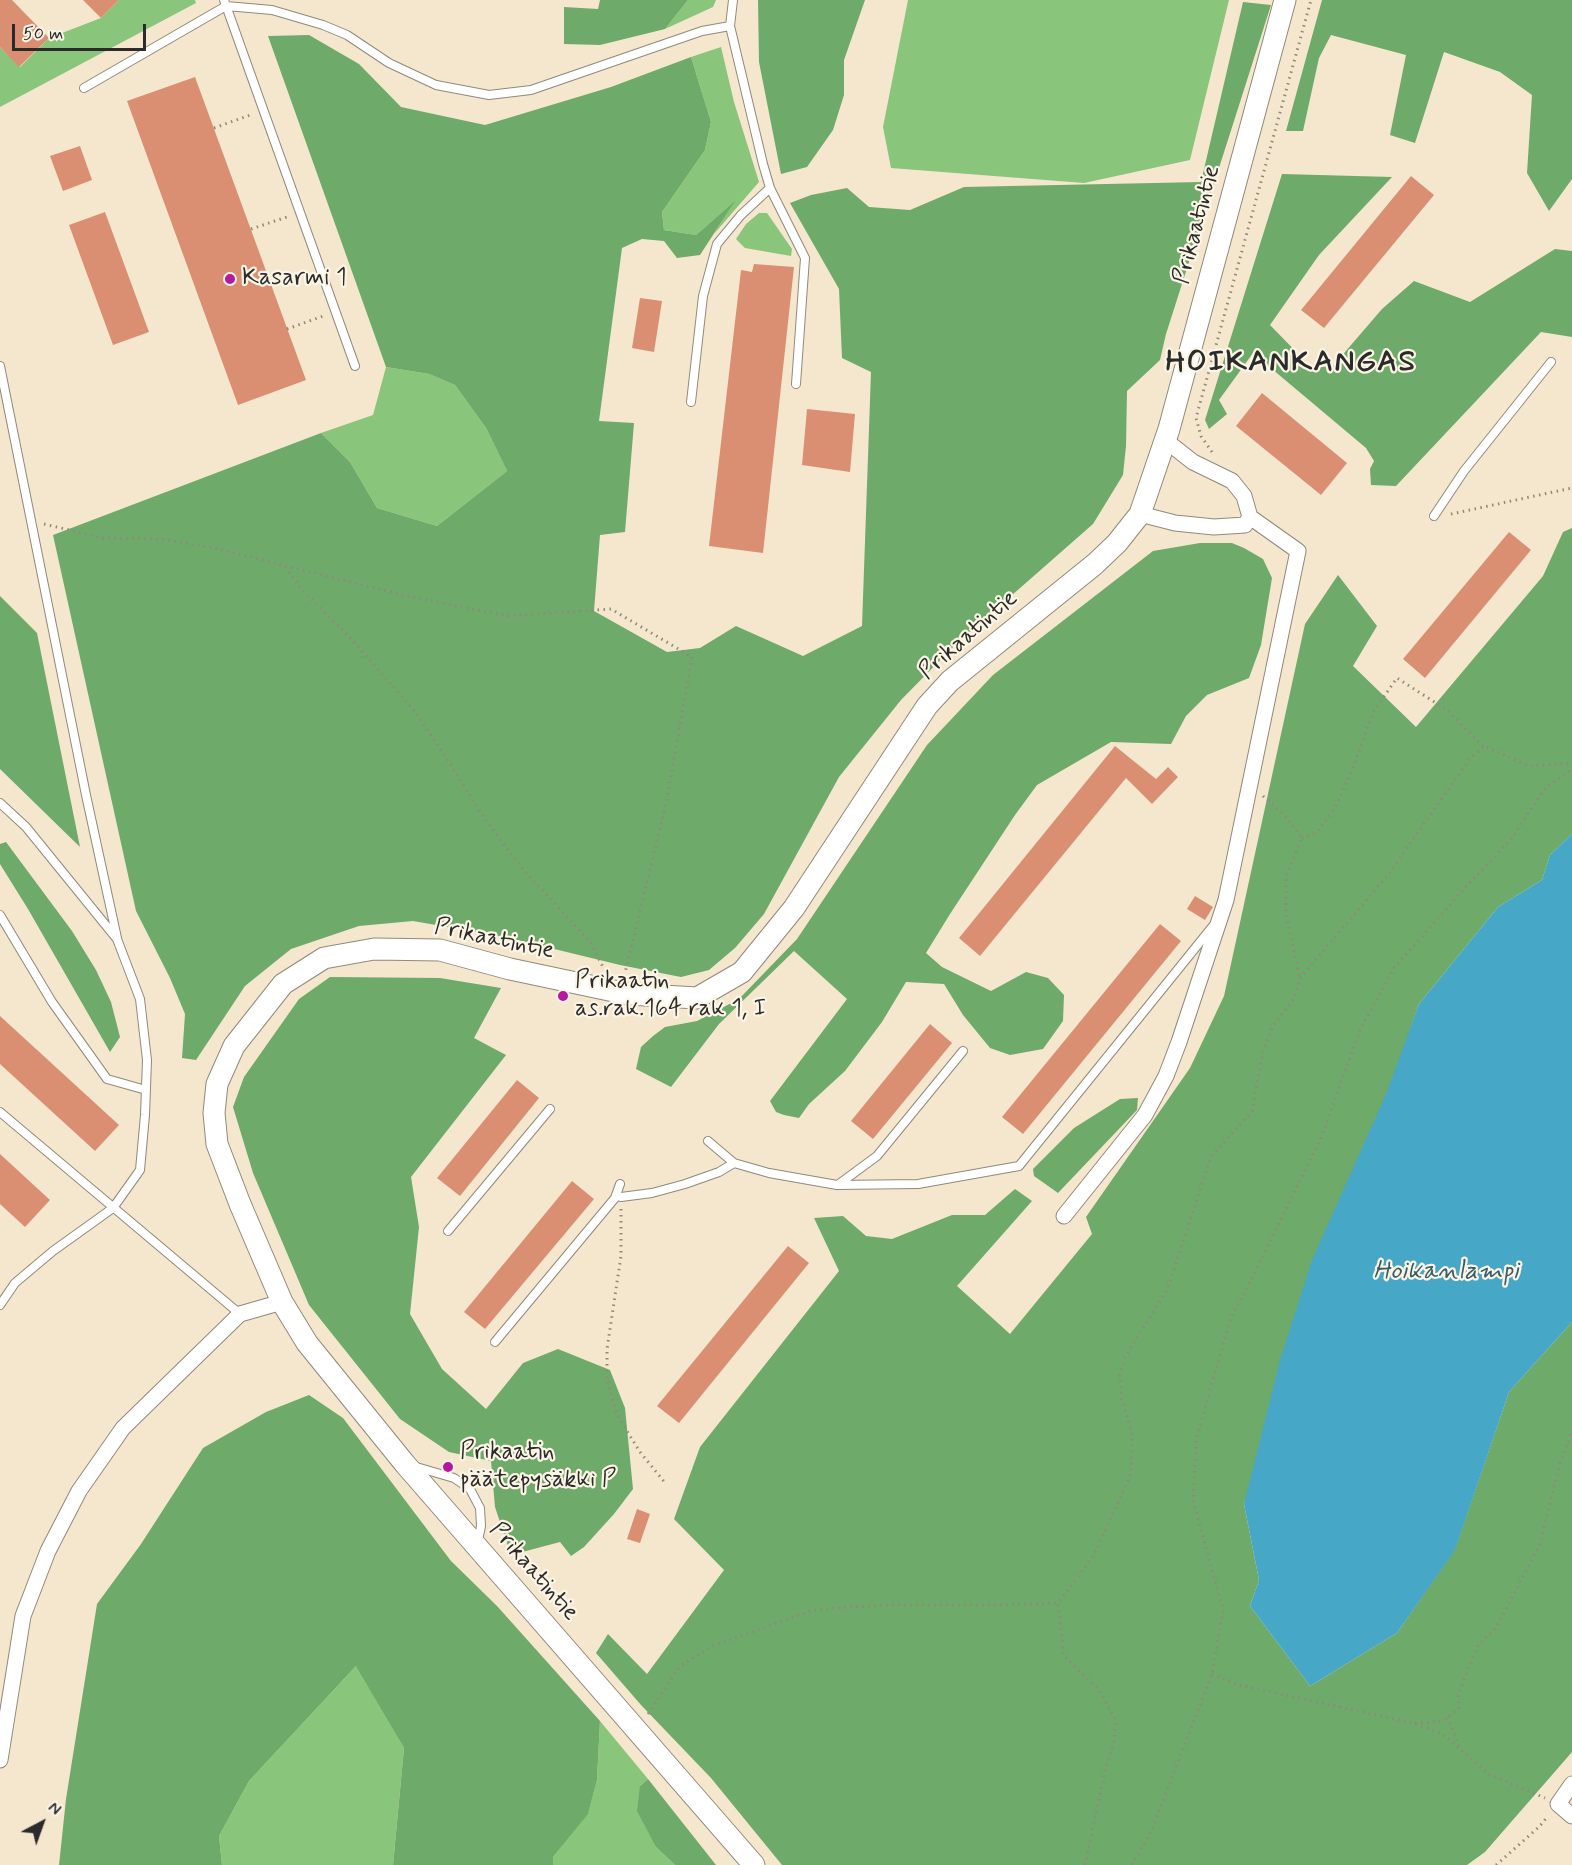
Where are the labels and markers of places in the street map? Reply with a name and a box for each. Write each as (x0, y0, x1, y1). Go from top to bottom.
place label: Kasarmi 1 (242, 265, 347, 293)
marker: Kasarmi 1 (223, 272, 237, 286)
place label: Prikaatin as.rak.164 rak 1, I (575, 968, 766, 1024)
marker: Prikaatin as.rak.164 rak 1, I (556, 989, 570, 1003)
place label: Prikaatin päätepysäkki P (460, 1439, 616, 1495)
marker: Prikaatin päätepysäkki P (441, 1460, 455, 1474)

